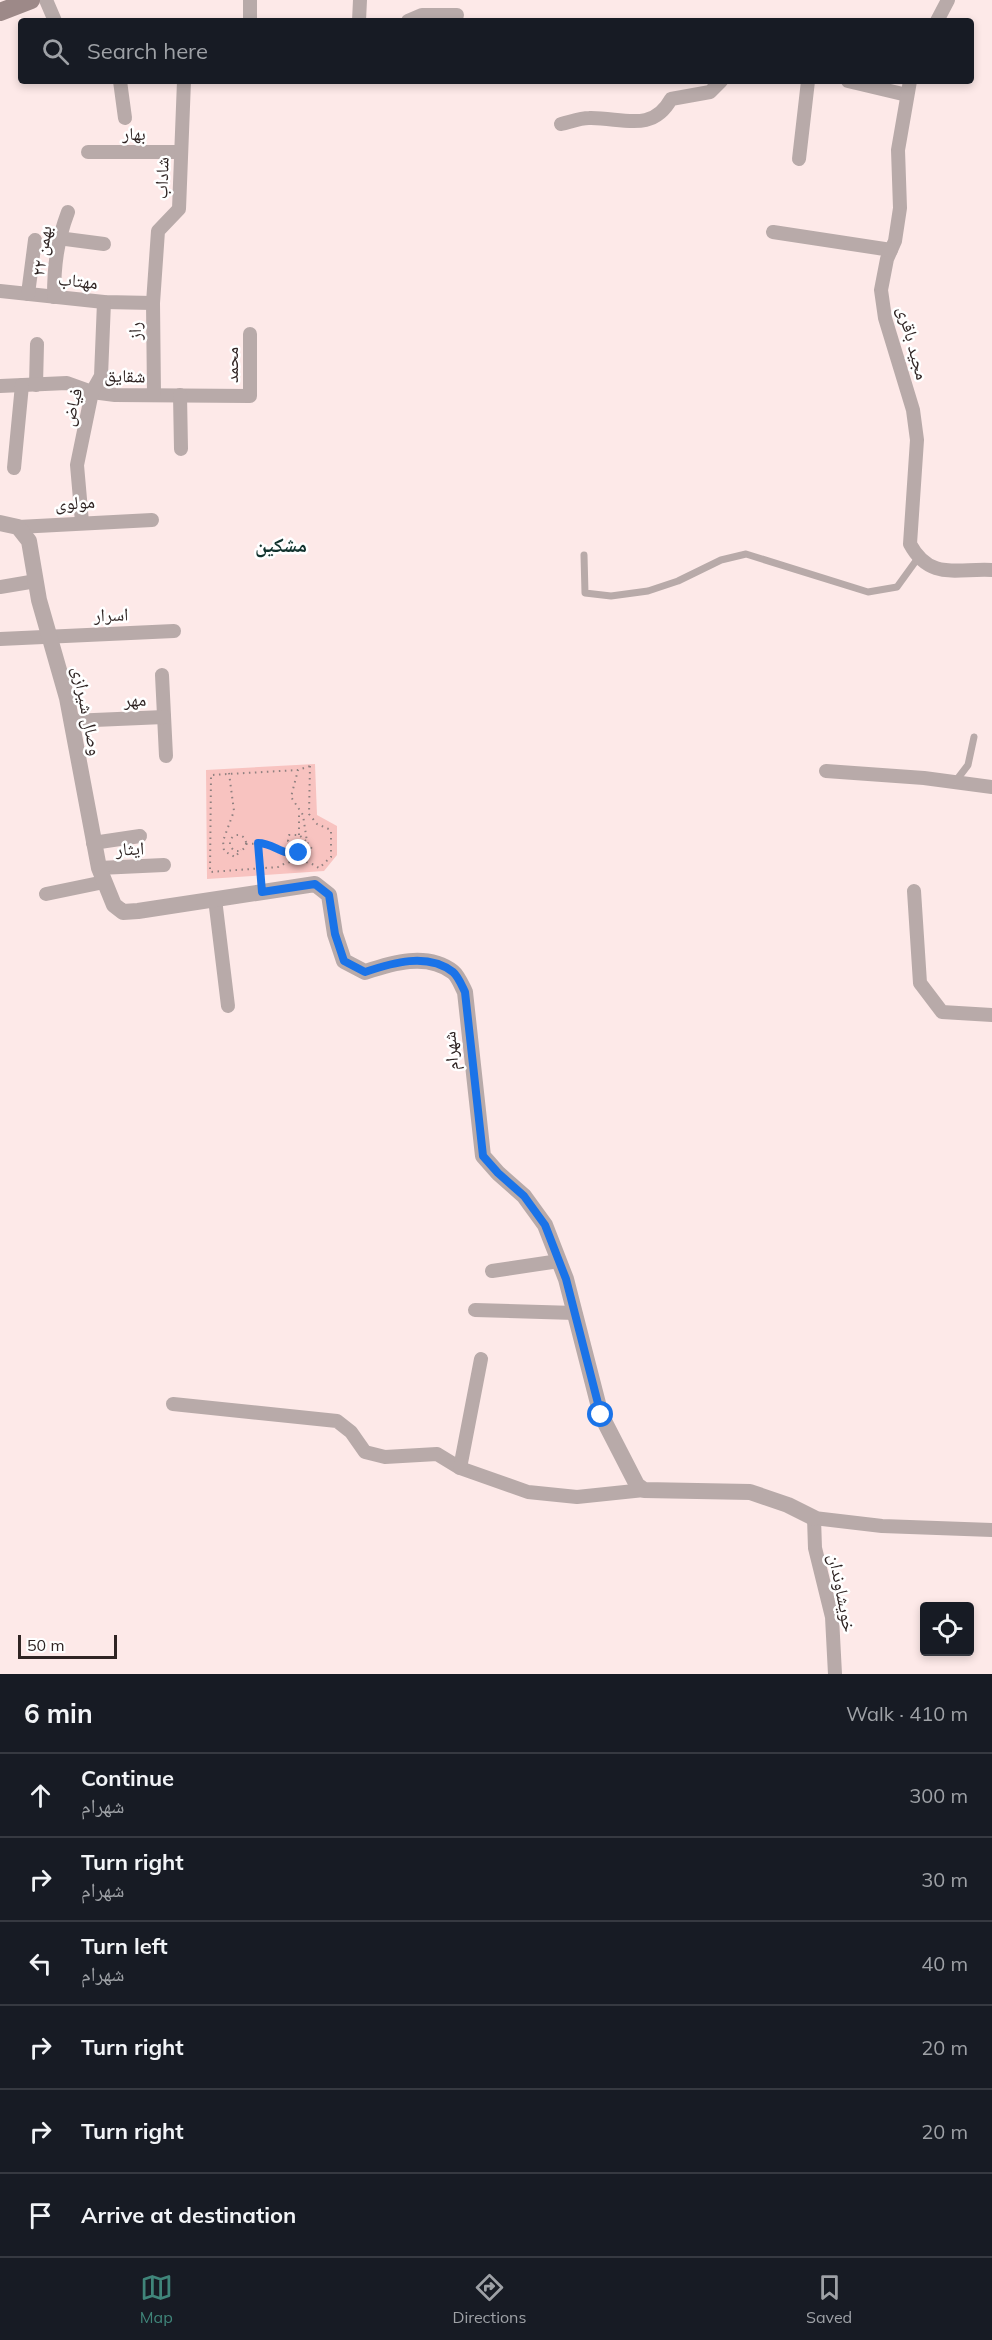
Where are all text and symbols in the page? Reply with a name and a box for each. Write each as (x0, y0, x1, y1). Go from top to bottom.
search box (18, 18, 974, 84)
icon: search (39, 35, 72, 68)
text: Search here (87, 37, 208, 65)
street label: بهار (121, 122, 146, 145)
street label: شاداب (149, 157, 174, 199)
street label: ۲۲ بهمن (26, 224, 57, 278)
street label: مهتاب (57, 267, 99, 294)
street label: مجید باقری (893, 303, 934, 382)
street label: راز (123, 322, 146, 341)
street label: محمد (220, 347, 243, 383)
street label: شقایق (104, 363, 146, 388)
street label: فیاض (56, 386, 87, 428)
street label: مولوی (54, 490, 96, 515)
district label: مشکین (255, 532, 307, 558)
street label: اسرار (92, 602, 129, 627)
street label: وصال شیرازی (68, 664, 107, 758)
street label: مهر (122, 688, 147, 711)
street label: ایثار (114, 836, 145, 861)
route end (285, 839, 311, 865)
street label: شهرام (437, 1030, 465, 1072)
route start (587, 1401, 613, 1427)
street label: خویشاوندان (824, 1552, 861, 1634)
map controls (920, 1602, 974, 1656)
button: locate (920, 1602, 974, 1656)
scale bar (18, 1632, 117, 1660)
text: 50 m (27, 1635, 64, 1655)
text: 6 min (24, 1697, 93, 1730)
text: Walk · 410 m (846, 1701, 968, 1726)
text: Continue (81, 1764, 174, 1792)
icon: ahead (24, 1779, 57, 1812)
text: 300 m (909, 1783, 968, 1808)
text: شهرام (81, 1793, 124, 1818)
text: Turn right (81, 1848, 184, 1876)
icon: right (24, 1863, 57, 1896)
text: 30 m (921, 1867, 968, 1892)
text: شهرام (81, 1877, 124, 1902)
text: Turn left (81, 1932, 168, 1960)
icon: left (24, 1947, 57, 1980)
text: 40 m (921, 1951, 968, 1976)
text: شهرام (81, 1961, 124, 1986)
icon: right (24, 2031, 57, 2064)
text: Turn right (81, 2033, 184, 2061)
text: 20 m (921, 2035, 968, 2060)
icon: right (24, 2115, 57, 2148)
text: Turn right (81, 2117, 184, 2145)
text: 20 m (921, 2119, 968, 2144)
icon: arrive (24, 2199, 57, 2232)
text: Arrive at destination (81, 2201, 296, 2229)
tab: Map (140, 2271, 173, 2327)
tab: Directions (452, 2271, 526, 2327)
tab: Saved (806, 2271, 852, 2327)

